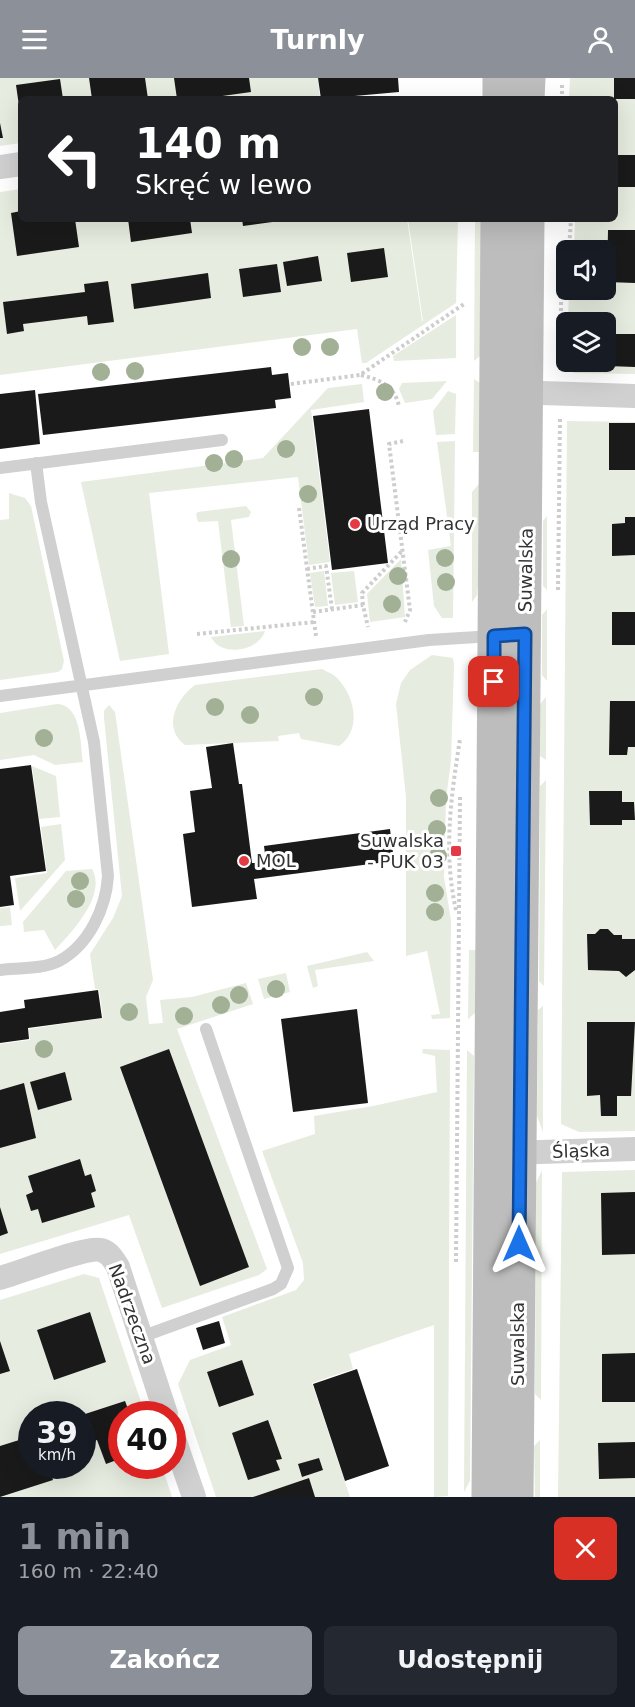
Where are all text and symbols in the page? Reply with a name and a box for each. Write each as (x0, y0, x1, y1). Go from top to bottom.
icon: menu (18, 23, 51, 56)
icon: person (584, 23, 617, 56)
text: Turnly (270, 24, 365, 55)
text: 140 m (135, 119, 281, 168)
icon: left (36, 120, 114, 198)
text: Skręć w lewo (135, 169, 312, 200)
map controls (556, 240, 616, 372)
button: sound (556, 240, 616, 300)
button: layers (556, 312, 616, 372)
place label: Urząd Pracy (367, 513, 475, 534)
marker: Urząd Pracy (348, 517, 362, 531)
street label: Suwalska (514, 528, 537, 612)
pin (468, 656, 519, 707)
icon: arrive (477, 665, 510, 698)
place label: Suwalska - PUK 03 (360, 830, 444, 872)
marker: Suwalska - PUK 03 (449, 844, 463, 858)
place label: MOL (256, 850, 296, 871)
marker: MOL (237, 854, 251, 868)
street label: Śląska (552, 1139, 610, 1162)
position arrow (487, 1212, 551, 1276)
street label: Nadrzeczna (105, 1261, 160, 1367)
street label: Suwalska (507, 1302, 528, 1386)
speed limit sign: 40 (108, 1401, 186, 1479)
text: 39 (36, 1415, 78, 1450)
text: km/h (38, 1446, 76, 1464)
text: 1 min (18, 1516, 131, 1557)
button: close (554, 1517, 617, 1580)
text: 160 m · 22:40 (18, 1559, 159, 1583)
button: Zakończ (18, 1626, 312, 1695)
button: Udostępnij (324, 1626, 617, 1695)

